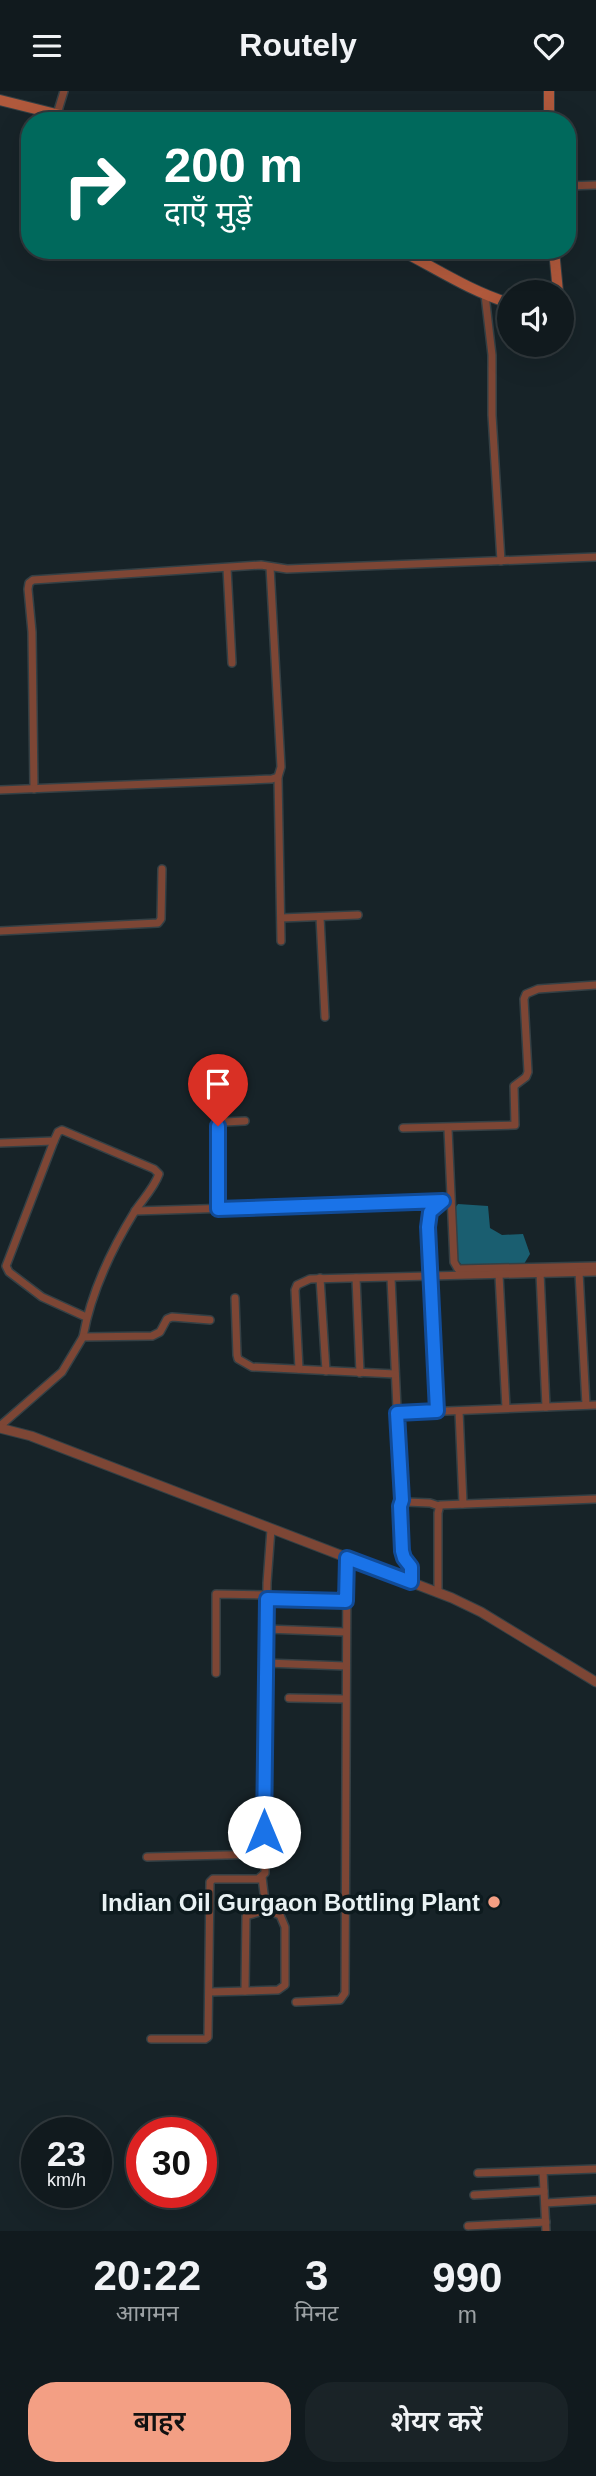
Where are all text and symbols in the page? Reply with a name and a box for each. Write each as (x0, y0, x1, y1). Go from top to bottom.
icon: menu (28, 27, 66, 65)
text: Routely (239, 27, 357, 63)
icon: heart (530, 27, 568, 65)
text: 200 m (164, 138, 303, 192)
icon: right (49, 140, 140, 231)
text: दाएँ मुड़ें (164, 195, 252, 231)
map controls (497, 280, 574, 357)
button: sound (497, 280, 574, 357)
pin (188, 1054, 248, 1126)
icon: arrive (199, 1065, 237, 1103)
position arrow (227, 1795, 301, 1869)
place label: Indian Oil Gurgaon Bottling Plant (101, 1889, 480, 1916)
marker: Indian Oil Gurgaon Bottling Plant (486, 1894, 502, 1910)
speed limit sign: 30 (126, 2117, 217, 2208)
text: 23 (47, 2134, 86, 2173)
text: km/h (47, 2170, 86, 2190)
text: 20:22 (94, 2252, 201, 2299)
text: 3 (305, 2252, 328, 2299)
text: 990 (432, 2254, 502, 2301)
text: आगमन (116, 2300, 179, 2326)
text: मिनट (295, 2300, 339, 2326)
text: m (458, 2302, 477, 2328)
button: बाहर (28, 2382, 291, 2462)
button: शेयर करें (305, 2382, 568, 2462)

